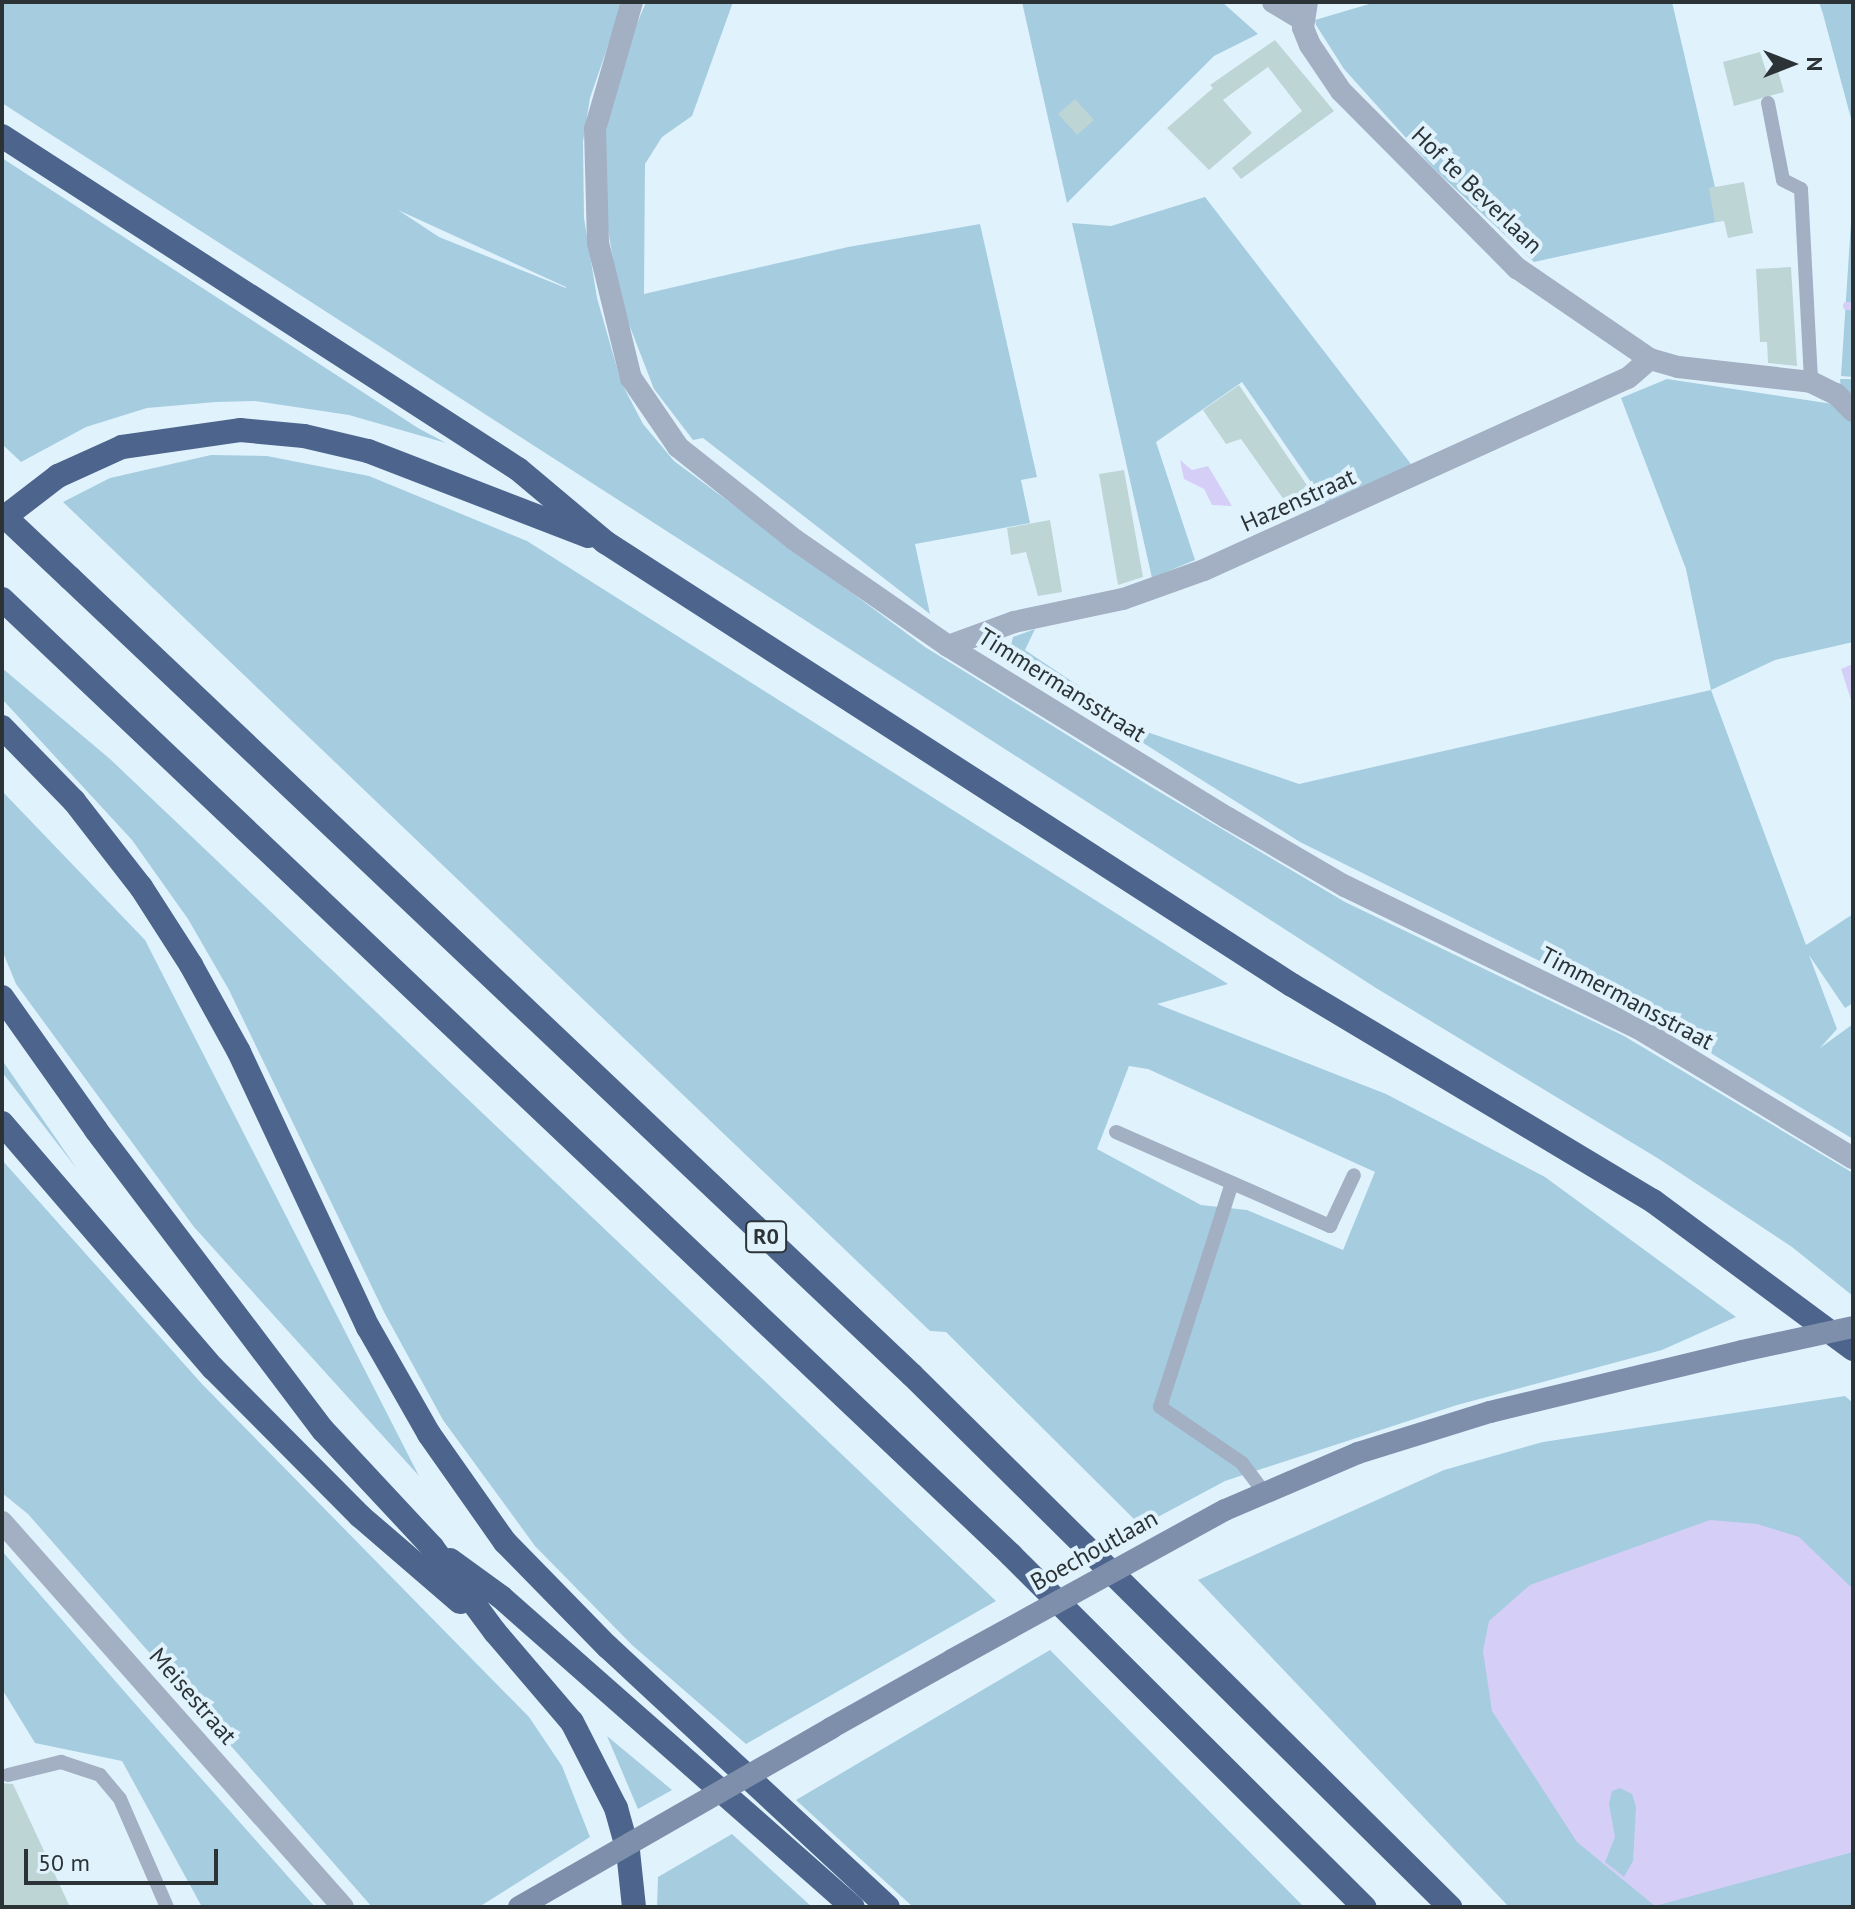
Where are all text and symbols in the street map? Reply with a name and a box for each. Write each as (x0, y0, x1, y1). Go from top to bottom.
north arrow (1751, 24, 1831, 104)
text: N (1801, 57, 1829, 71)
street label: Hof te Beverlaan (1406, 120, 1548, 260)
street label: Hazenstraat (1236, 462, 1360, 538)
street label: Timmermansstraat (973, 622, 1151, 748)
street label: Timmermansstraat (1535, 940, 1719, 1056)
road number: R0 (744, 1219, 788, 1255)
street label: Boechoutlaan (1026, 1503, 1162, 1597)
street label: Meisestraat (143, 1642, 243, 1750)
scale bar (28, 1833, 222, 1883)
text: 50 m (38, 1847, 90, 1878)

